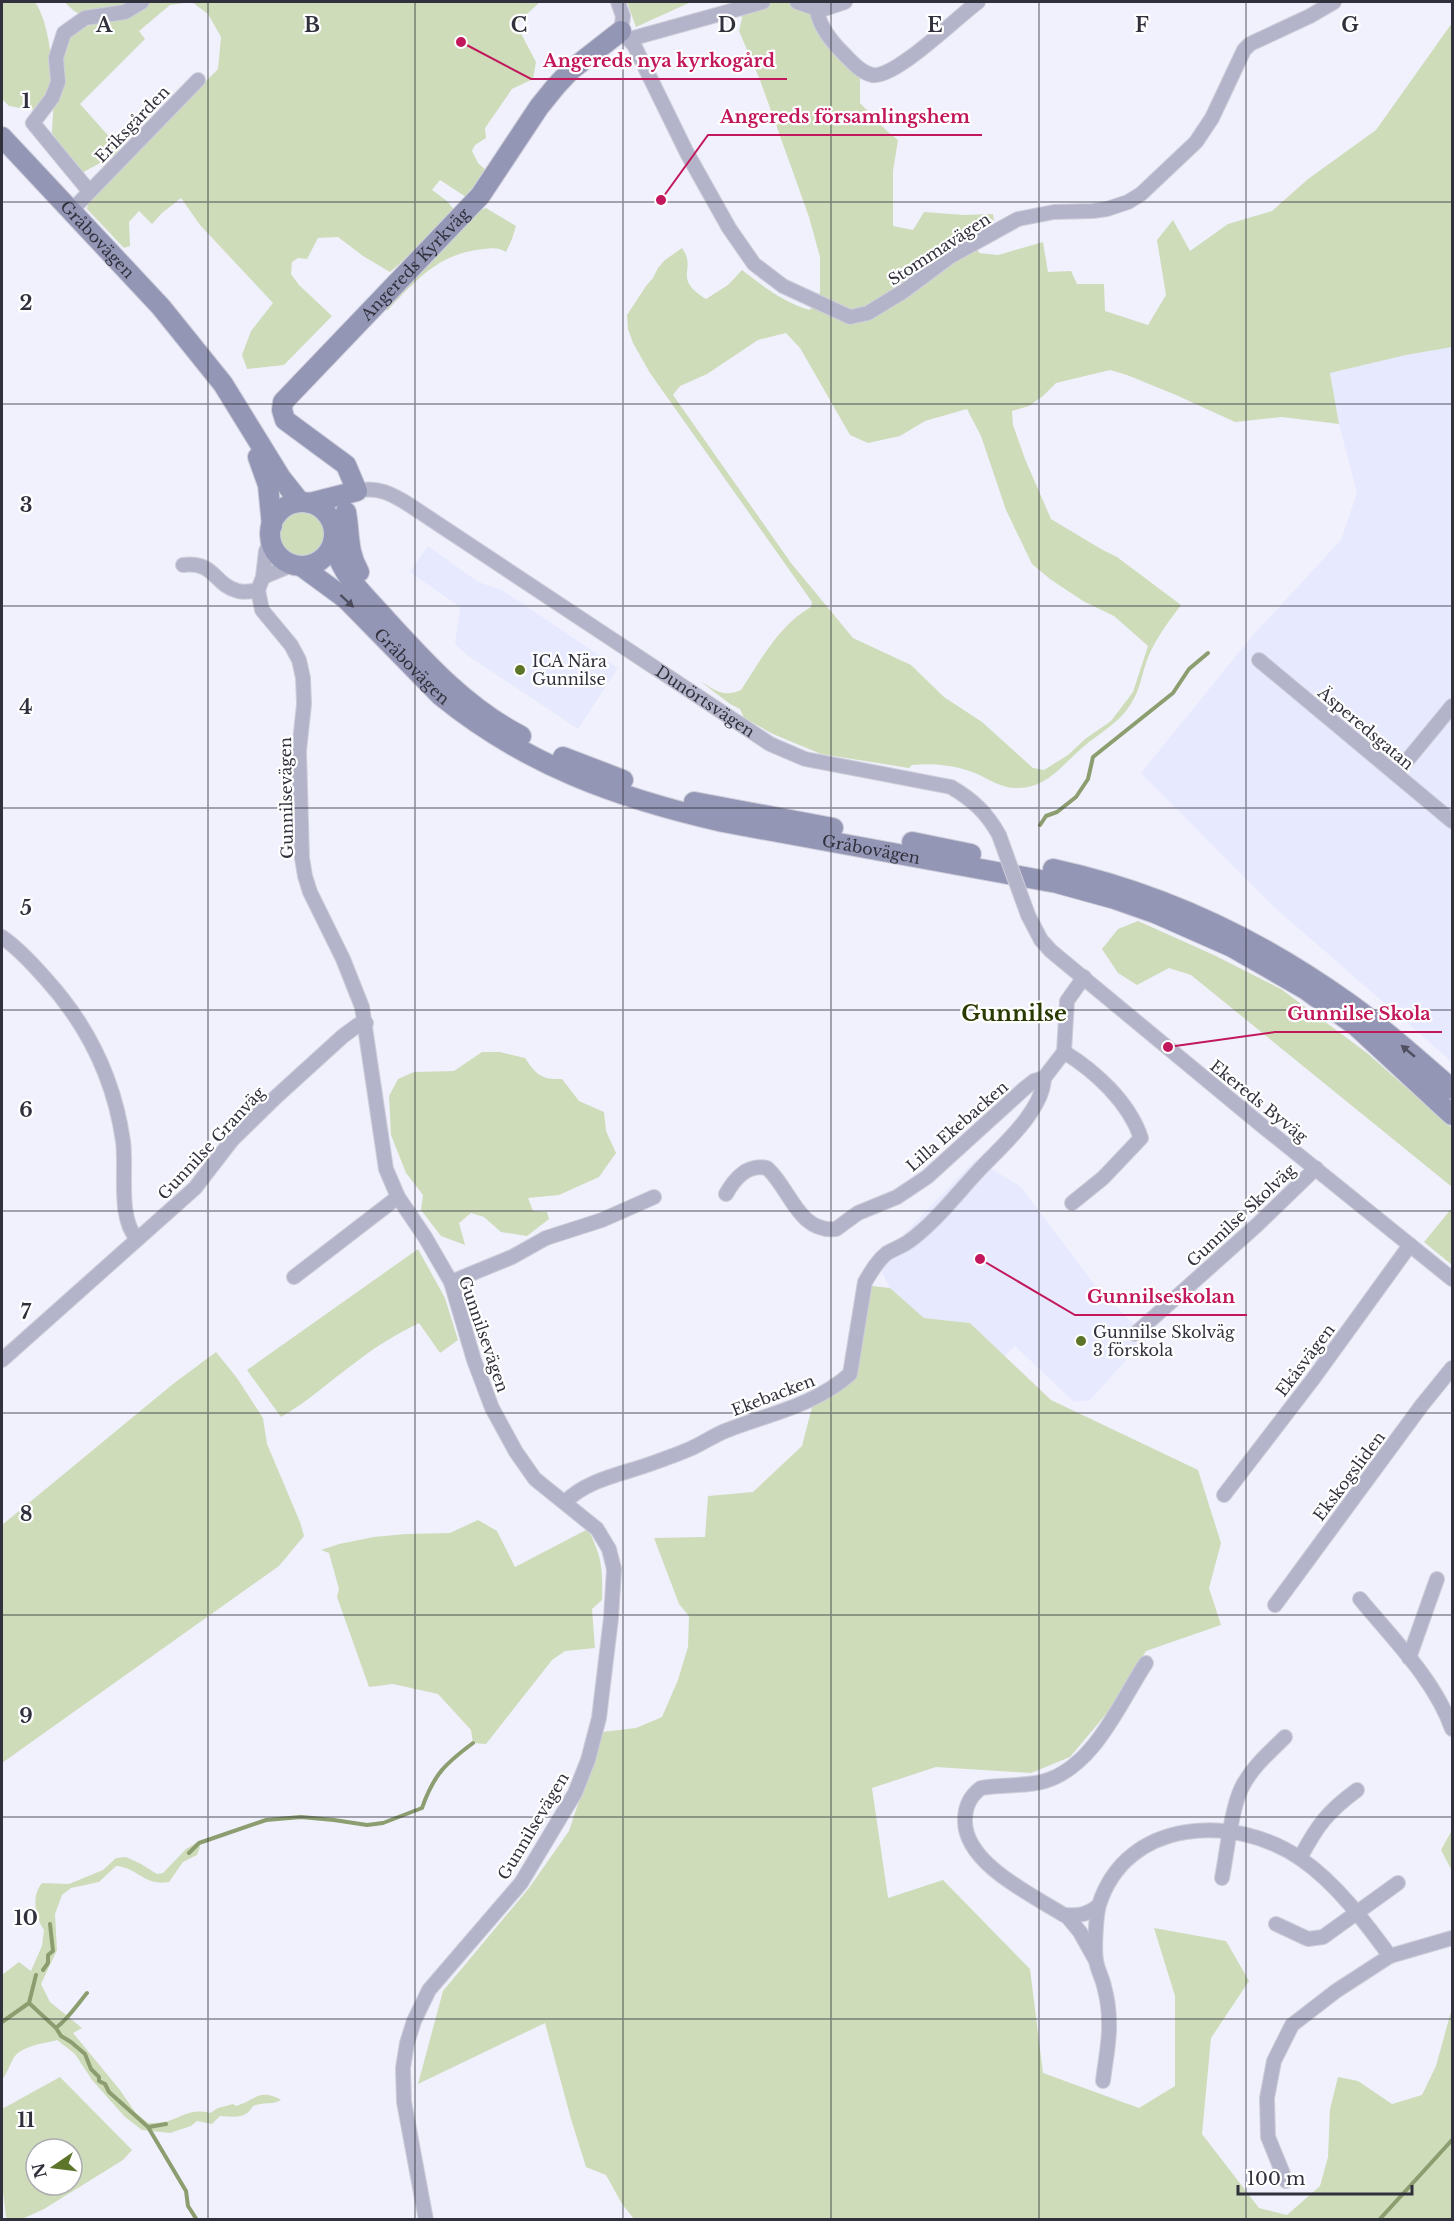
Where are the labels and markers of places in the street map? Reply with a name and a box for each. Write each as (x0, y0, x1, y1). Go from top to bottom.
callout: Angereds nya kyrkogård (531, 43, 787, 79)
callout: Angereds församlingshem (708, 99, 982, 135)
place label: ICA Nära Gunnilse (532, 651, 607, 689)
marker: ICA Nära Gunnilse (513, 663, 527, 677)
callout: Gunnilse Skola (1275, 996, 1442, 1032)
callout: Gunnilseskolan (1075, 1279, 1247, 1315)
place label: Gunnilse Skolväg 3 förskola (1093, 1322, 1235, 1360)
marker: Gunnilse Skolväg 3 förskola (1074, 1334, 1088, 1348)

